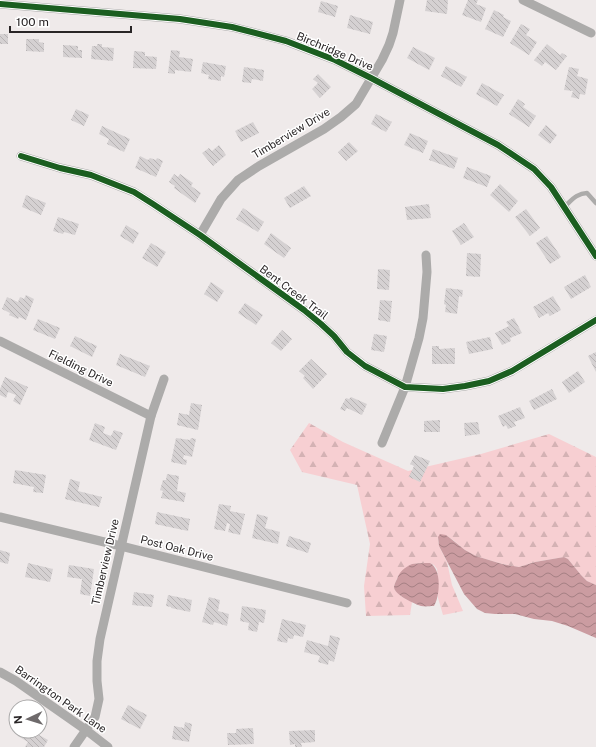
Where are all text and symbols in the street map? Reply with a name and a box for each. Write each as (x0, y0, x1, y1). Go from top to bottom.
scale bar (10, 8, 131, 34)
text: 100 m (16, 15, 49, 29)
street label: Birchridge Drive (295, 29, 375, 73)
street label: Timberview Drive (250, 105, 332, 161)
street label: Bent Creek Trail (258, 262, 330, 322)
street label: Fielding Drive (47, 347, 115, 389)
street label: Timberview Drive (89, 518, 121, 606)
street label: Post Oak Drive (139, 533, 215, 563)
street label: Barrington Park Lane (13, 663, 109, 735)
north arrow (8, 699, 48, 739)
text: N (12, 715, 24, 724)

